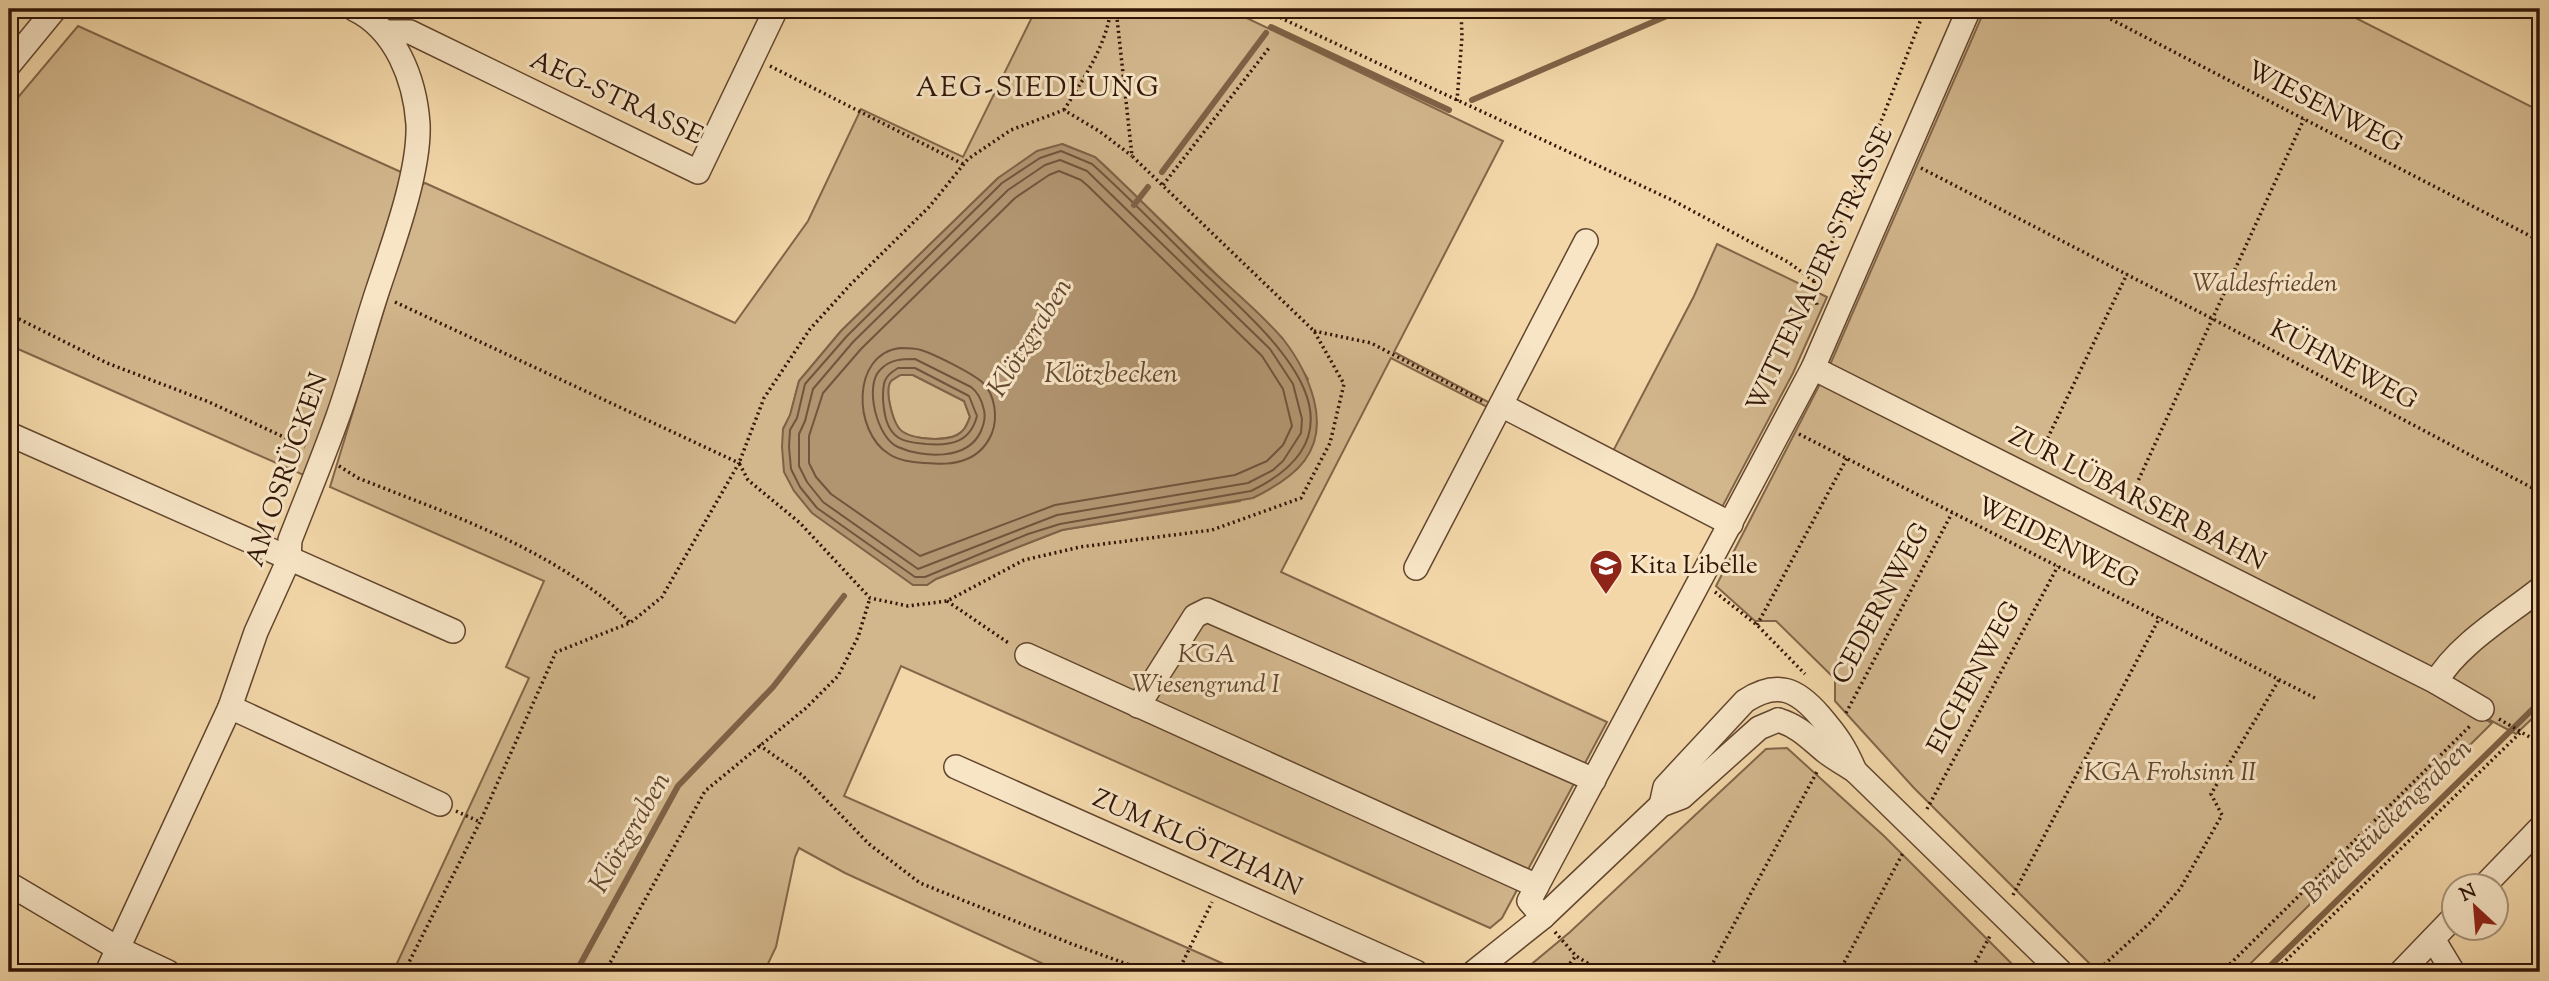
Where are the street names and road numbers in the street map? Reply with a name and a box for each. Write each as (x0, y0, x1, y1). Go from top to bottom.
street label: AEG-STRASSE (524, 43, 709, 155)
street label: WIESENWEG (2239, 53, 2409, 163)
street label: WITTENAUER STRASSE (1739, 121, 1904, 419)
street label: KÜHNEWEG (2263, 312, 2423, 420)
street label: AM OSRÜCKEN (237, 368, 339, 572)
street label: ZUR LÜBARSER BAHN (2002, 419, 2272, 581)
street label: WEIDENWEG (1970, 489, 2144, 599)
street label: CEDERNWEG (1824, 517, 1940, 691)
street label: EICHENWEG (1919, 595, 2031, 761)
street label: ZUM KLÖTZHAIN (1086, 781, 1308, 907)

